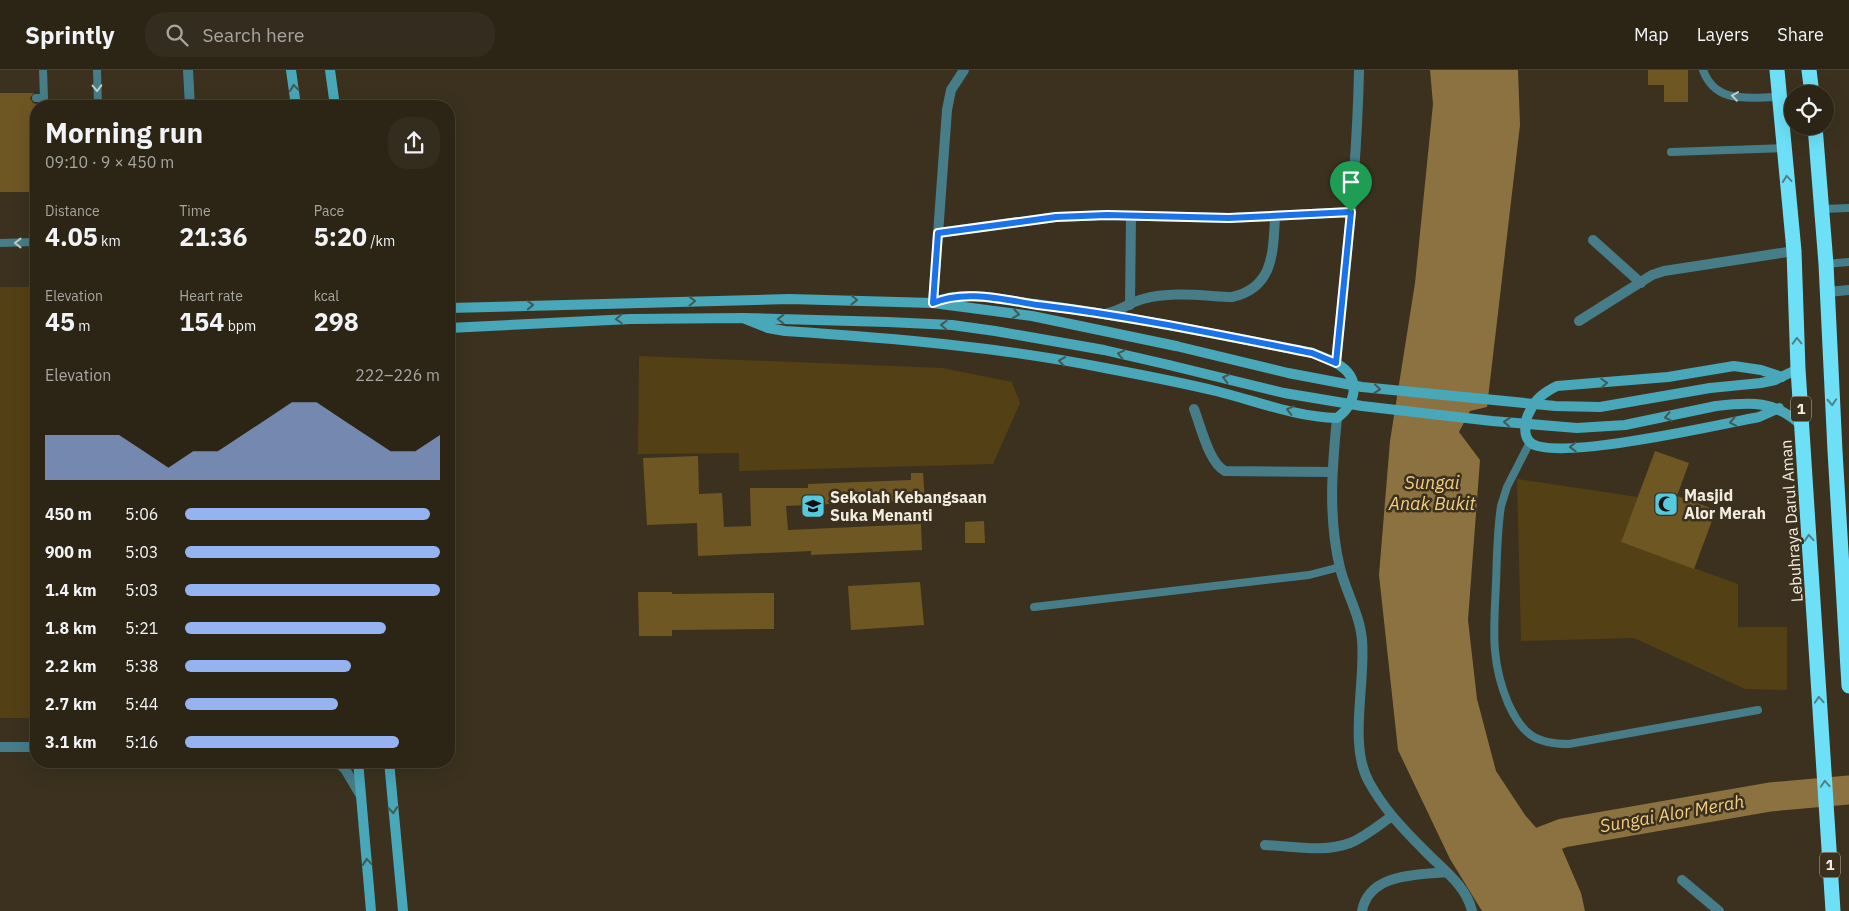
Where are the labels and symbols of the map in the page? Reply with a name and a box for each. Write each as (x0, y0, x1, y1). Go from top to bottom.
one-way arrow (92, 84, 103, 92)
one-way arrow (289, 84, 299, 92)
one-way arrow (1730, 91, 1738, 102)
pin (1330, 161, 1372, 212)
one-way arrow (1782, 175, 1793, 183)
one-way arrow (14, 238, 22, 248)
one-way arrow (851, 295, 859, 305)
one-way arrow (688, 296, 696, 306)
one-way arrow (526, 299, 534, 310)
one-way arrow (1013, 308, 1021, 319)
one-way arrow (615, 314, 623, 325)
one-way arrow (777, 314, 785, 324)
one-way arrow (940, 319, 948, 330)
one-way arrow (1792, 337, 1803, 345)
one-way arrow (1117, 349, 1126, 360)
one-way arrow (1058, 356, 1067, 366)
one-way arrow (1222, 374, 1230, 384)
one-way arrow (1601, 378, 1609, 389)
one-way arrow (1374, 383, 1382, 394)
road number: 1 (1791, 396, 1811, 422)
one-way arrow (1827, 398, 1838, 406)
one-way arrow (1285, 405, 1294, 416)
one-way arrow (1664, 411, 1673, 422)
one-way arrow (1503, 416, 1511, 427)
one-way arrow (1729, 416, 1737, 427)
street label: Lebuhraya Darul Aman (1775, 439, 1807, 603)
one-way arrow (1568, 442, 1576, 452)
water label: Sungai Anak Bukit (1388, 471, 1477, 515)
place label: Masjid Alor Merah (1684, 485, 1766, 523)
place label: Sekolah Kebangsaan Suka Menanti (830, 487, 987, 525)
mosque icon: Masjid Alor Merah (1653, 491, 1679, 517)
school or university icon: Sekolah Kebangsaan Suka Menanti (800, 493, 826, 519)
one-way arrow (1804, 534, 1815, 542)
one-way arrow (1814, 696, 1825, 704)
one-way arrow (1819, 780, 1830, 788)
water label: Sungai Alor Merah (1598, 789, 1746, 838)
one-way arrow (387, 806, 398, 814)
road number: 1 (1820, 852, 1840, 878)
one-way arrow (361, 858, 372, 866)

